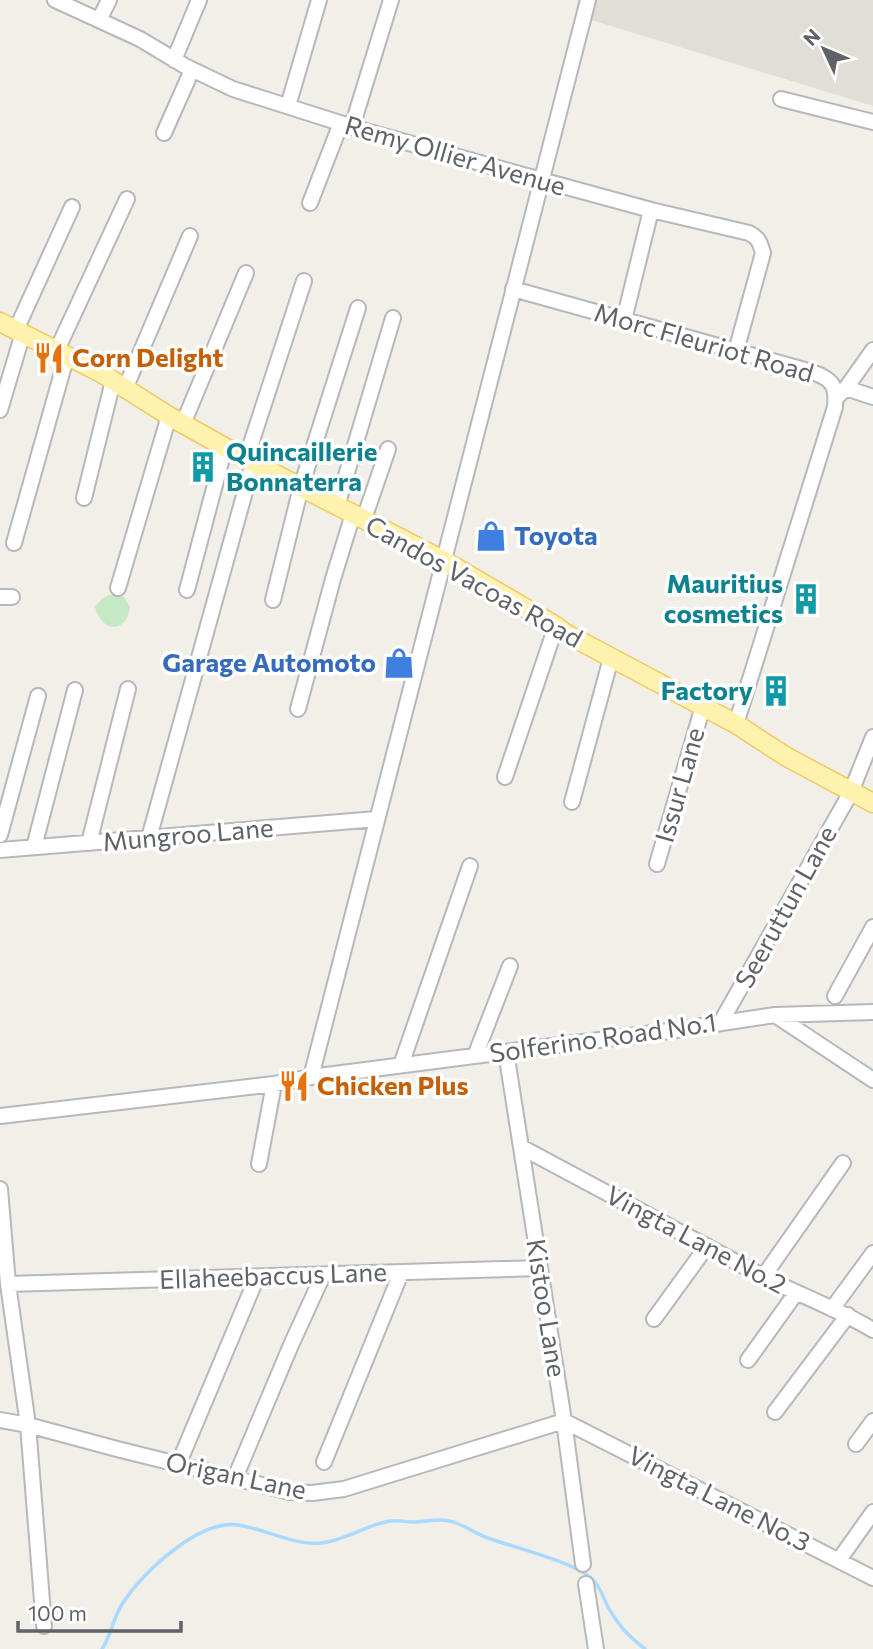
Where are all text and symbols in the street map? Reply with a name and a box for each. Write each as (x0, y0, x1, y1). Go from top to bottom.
north arrow (789, 14, 859, 84)
text: N (798, 24, 825, 50)
street label: Remy Ollier Avenue (342, 108, 569, 201)
street label: Morc Fleuriot Road (591, 295, 818, 388)
restaurant icon: Corn Delight (32, 341, 66, 375)
place label: Corn Delight (72, 341, 223, 372)
place label: Quincaillerie Bonnaterra (226, 435, 377, 496)
building icon: Quincaillerie Bonnaterra (186, 450, 220, 484)
street label: Candos Vacoas Road (361, 508, 589, 653)
shop icon: Toyota (474, 519, 508, 553)
place label: Toyota (514, 519, 598, 550)
place label: Mauritius cosmetics (664, 567, 783, 628)
building icon: Mauritius cosmetics (789, 582, 823, 616)
place label: Garage Automoto (162, 646, 376, 677)
shop icon: Garage Automoto (382, 646, 416, 680)
place label: Factory (661, 674, 753, 705)
building icon: Factory (759, 674, 793, 708)
street label: Issur Lane (647, 724, 710, 846)
street label: Mungroo Lane (101, 811, 275, 856)
street label: Seeruttun Lane (727, 820, 842, 993)
street label: Solferino Road No.1 (487, 1005, 718, 1068)
restaurant icon: Chicken Plus (277, 1069, 311, 1103)
place label: Chicken Plus (317, 1069, 469, 1100)
street label: Vingta Lane No.2 (601, 1178, 792, 1299)
street label: Kistoo Lane (521, 1236, 574, 1379)
street label: Ellaheebaccus Lane (159, 1255, 387, 1294)
street label: Vingta Lane No.3 (623, 1438, 816, 1557)
street label: Origan Lane (163, 1445, 309, 1505)
scale bar (18, 1590, 180, 1634)
text: 100 m (28, 1600, 87, 1625)

